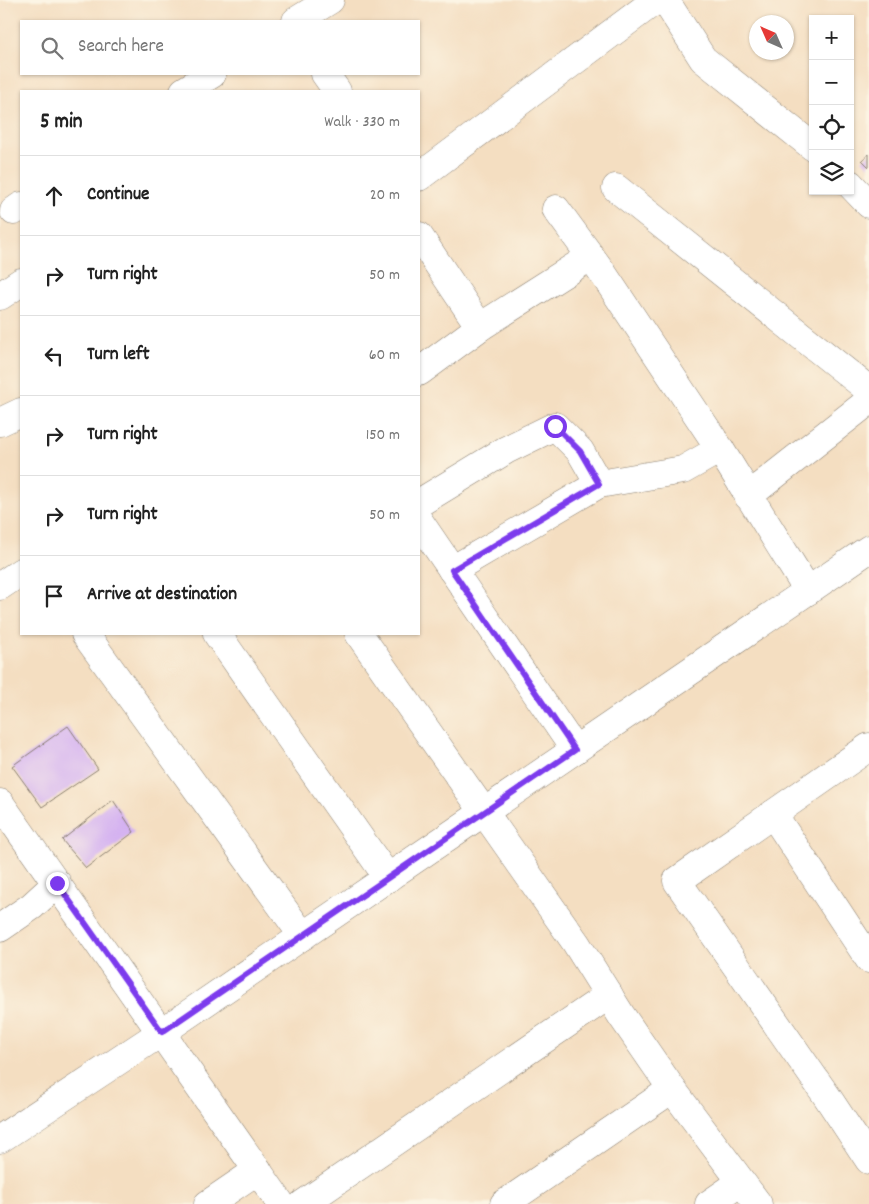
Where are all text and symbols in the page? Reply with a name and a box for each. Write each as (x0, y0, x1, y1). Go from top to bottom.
north arrow (749, 15, 794, 60)
map controls (809, 15, 854, 195)
button: + (809, 15, 854, 60)
search box (20, 20, 420, 75)
icon: search (38, 34, 66, 62)
text: Search here (78, 34, 164, 61)
button: − (809, 60, 854, 105)
button: locate (809, 105, 854, 150)
text: 5 min (40, 108, 83, 138)
text: Walk · 330 m (324, 111, 400, 134)
button: layers (809, 150, 854, 195)
icon: ahead (40, 182, 68, 210)
text: Continue (87, 182, 149, 209)
text: 20 m (370, 184, 400, 207)
icon: right (40, 262, 68, 290)
text: Turn right (87, 262, 158, 289)
text: 50 m (369, 264, 400, 287)
icon: left (40, 342, 68, 370)
text: Turn left (87, 342, 150, 369)
text: 60 m (369, 344, 400, 367)
route start (544, 415, 567, 438)
icon: right (40, 422, 68, 450)
text: Turn right (87, 422, 158, 449)
text: 150 m (366, 424, 400, 447)
icon: right (40, 502, 68, 530)
text: Turn right (87, 502, 158, 529)
text: 50 m (369, 504, 400, 527)
icon: arrive (40, 582, 68, 610)
text: Arrive at destination (87, 582, 237, 609)
route end (46, 872, 69, 895)

